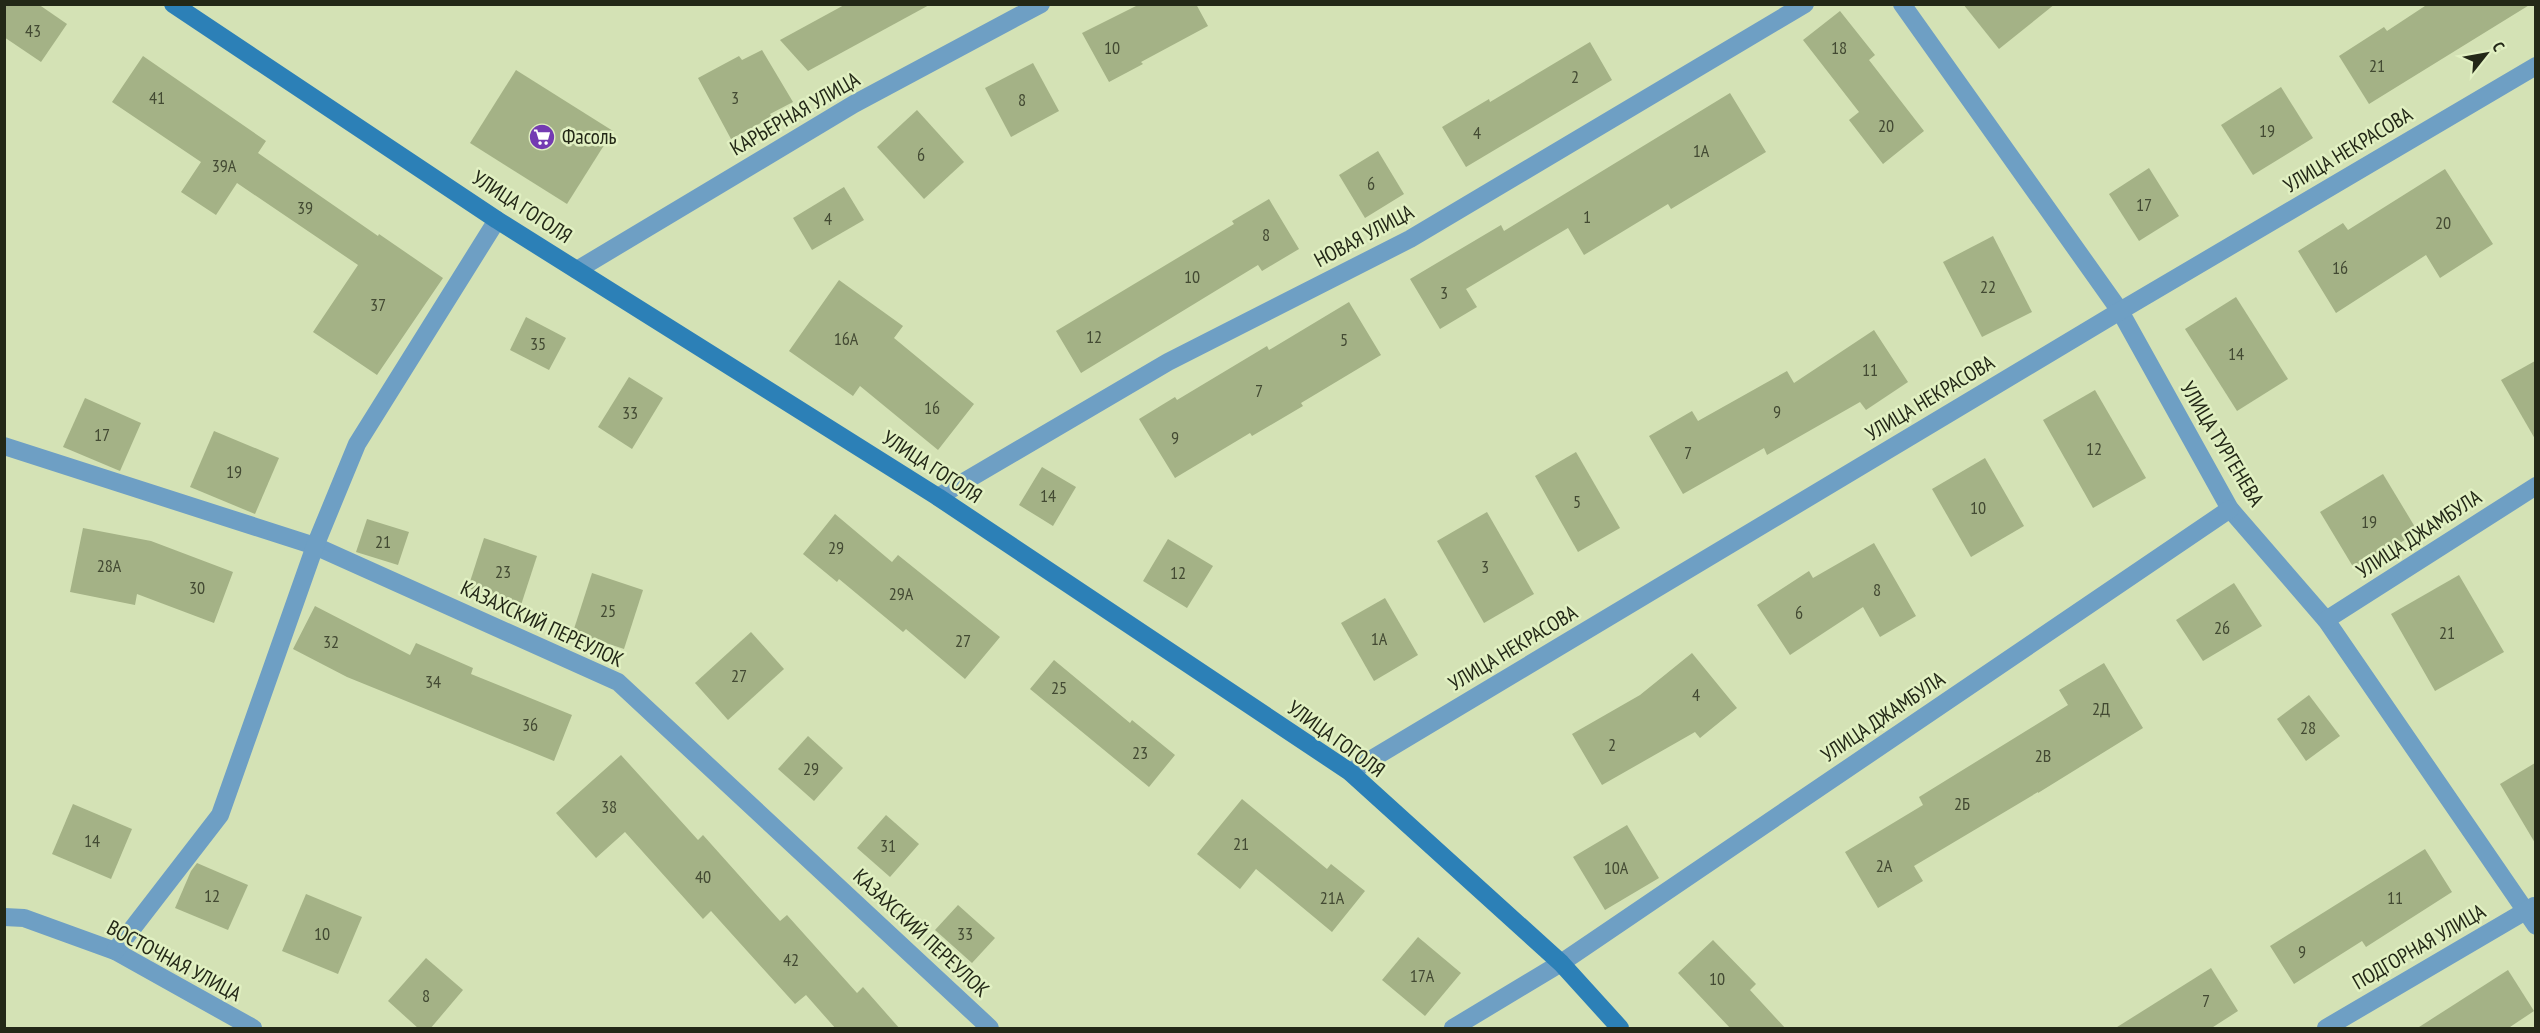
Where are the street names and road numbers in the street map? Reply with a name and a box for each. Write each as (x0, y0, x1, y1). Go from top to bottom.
street label: КАРЬЕРНАЯ УЛИЦА (725, 66, 864, 162)
street label: УЛИЦА НЕКРАСОВА (2278, 101, 2417, 199)
street label: УЛИЦА ГОГОЛЯ (467, 164, 577, 249)
street label: НОВАЯ УЛИЦА (1309, 198, 1418, 273)
street label: УЛИЦА НЕКРАСОВА (1860, 349, 1999, 447)
street label: УЛИЦА ТУРГЕНЕВА (2175, 376, 2270, 511)
street label: УЛИЦА ГОГОЛЯ (877, 424, 987, 509)
street label: УЛИЦА ДЖАМБУЛА (2351, 483, 2486, 584)
street label: КАЗАХСКИЙ ПЕРЕУЛОК (456, 574, 628, 673)
street label: УЛИЦА НЕКРАСОВА (1443, 599, 1582, 697)
street label: УЛИЦА ДЖАМБУЛА (1816, 665, 1950, 768)
street label: УЛИЦА ГОГОЛЯ (1282, 694, 1390, 783)
street label: КАЗАХСКИЙ ПЕРЕУЛОК (848, 863, 995, 1003)
street label: ПОДГОРНАЯ УЛИЦА (2347, 898, 2490, 996)
street label: ВОСТОЧНАЯ УЛИЦА (102, 914, 246, 1007)

